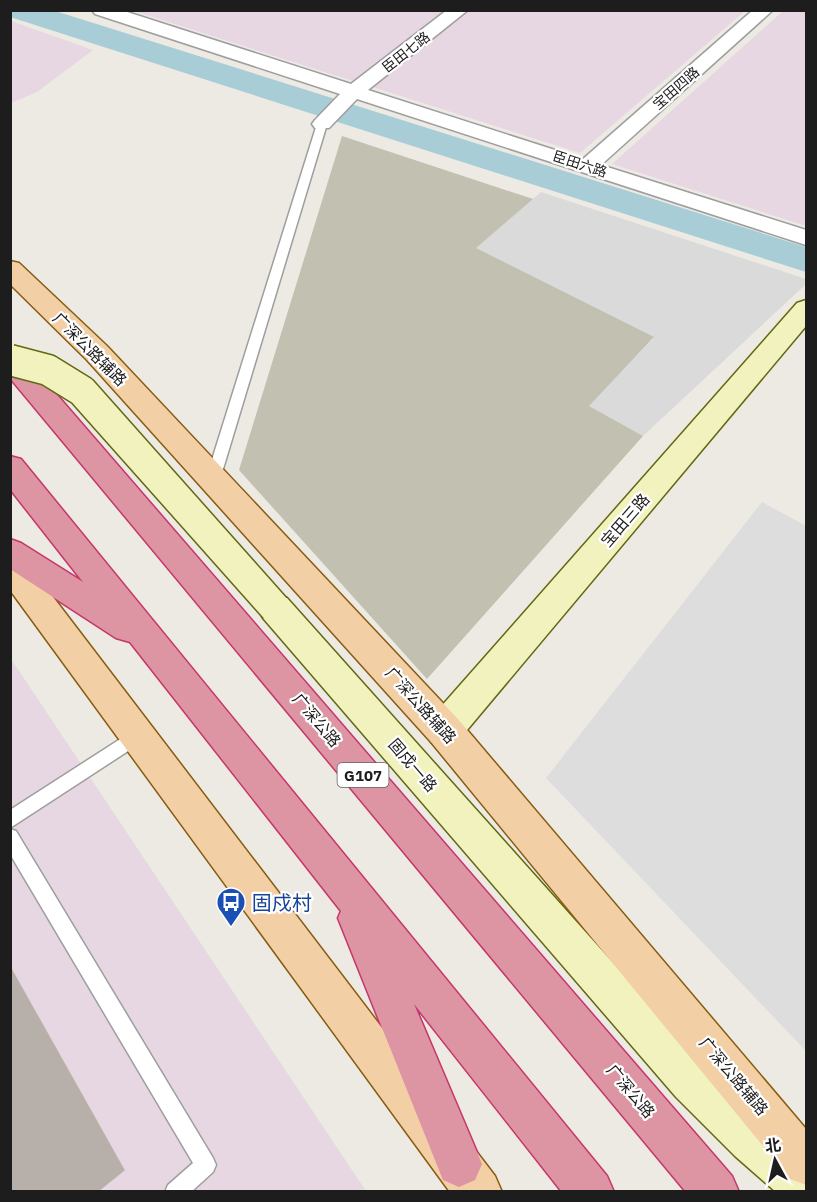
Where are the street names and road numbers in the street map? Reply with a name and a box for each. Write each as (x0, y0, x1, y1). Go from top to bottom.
street label: 臣田七路 (378, 28, 434, 76)
street label: 宝田四路 (649, 63, 703, 113)
street label: 臣田六路 (551, 147, 609, 181)
street label: 广深公路辅路 (49, 308, 131, 390)
street label: 宝田三路 (596, 489, 654, 551)
street label: 广深公路辅路 (381, 663, 461, 747)
street label: 广深公路 (289, 689, 345, 751)
street label: 固戍一路 (384, 734, 442, 796)
road number: G107 (338, 763, 388, 787)
street label: 广深公路辅路 (695, 1033, 773, 1119)
street label: 广深公路 (603, 1060, 659, 1122)

